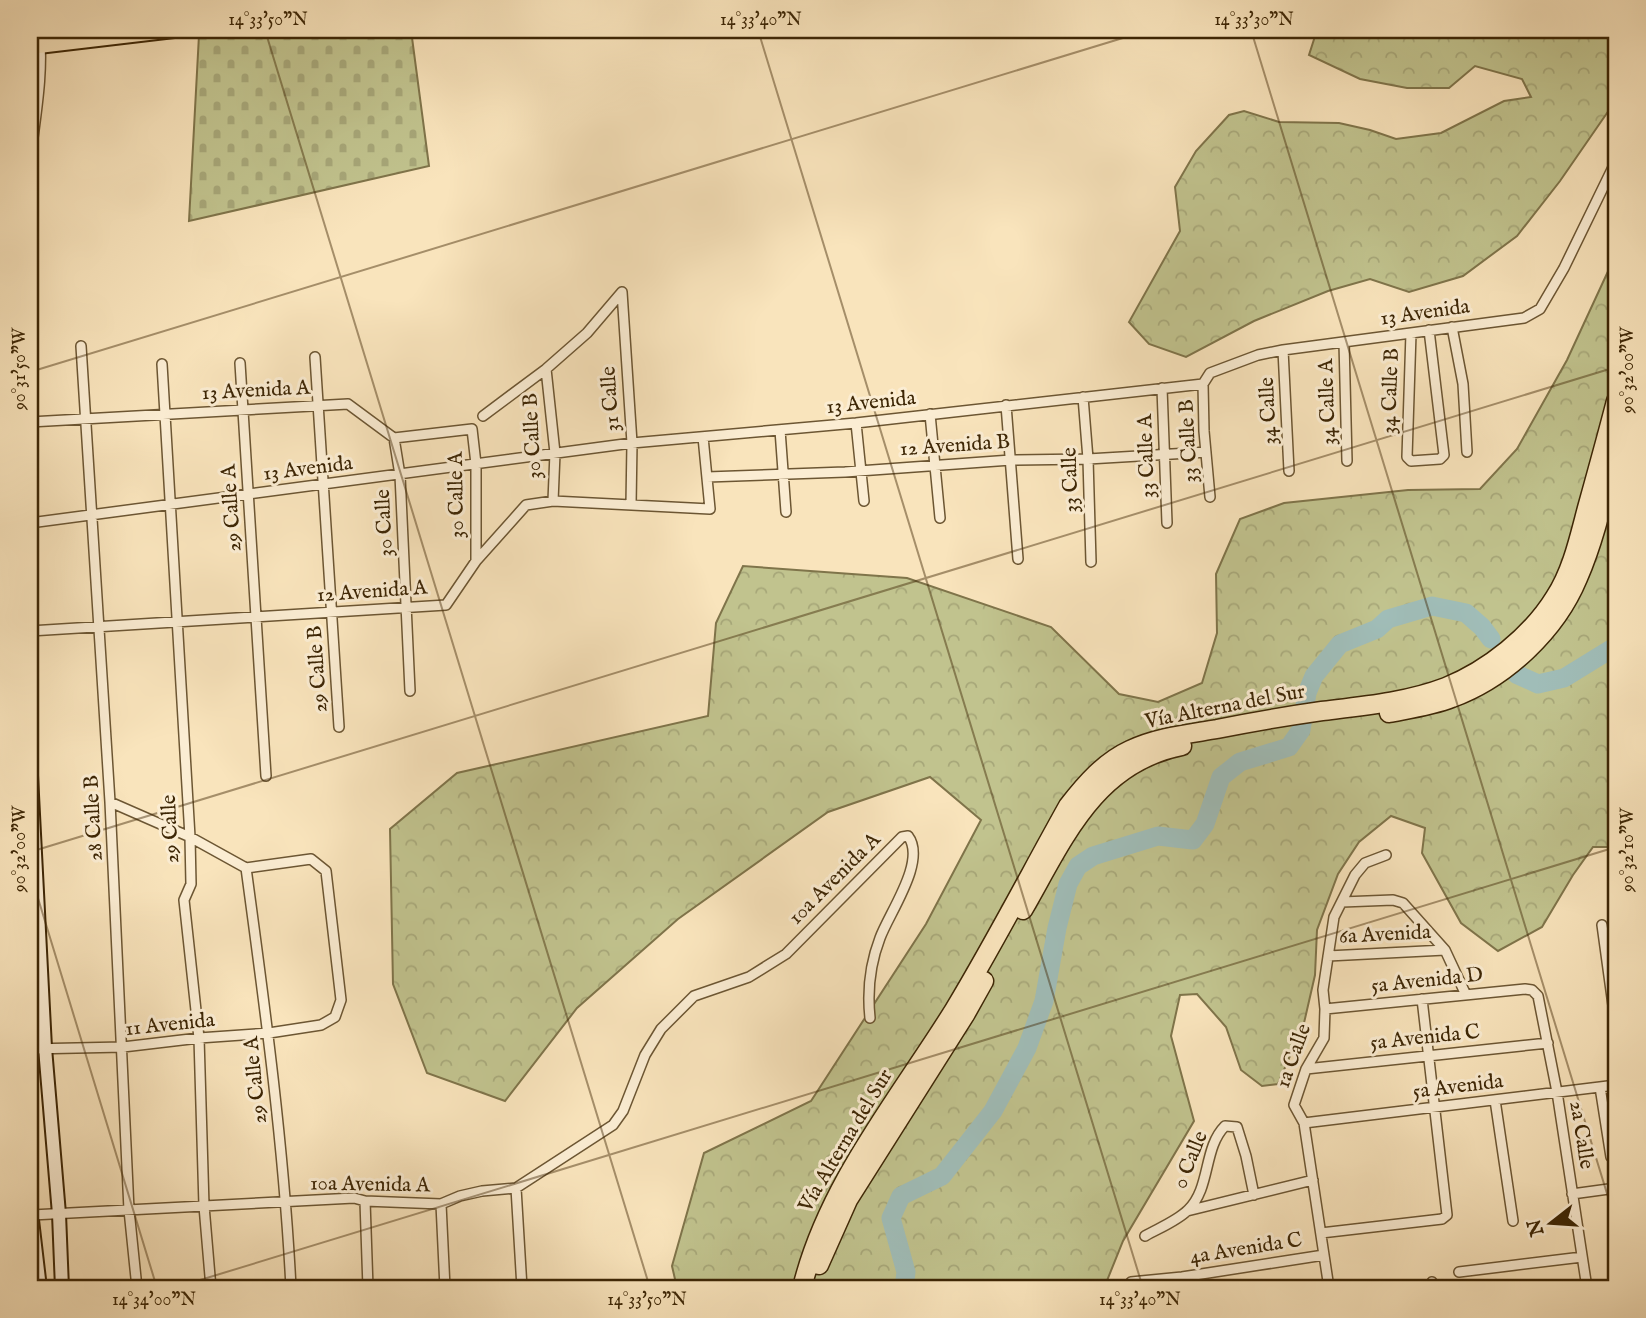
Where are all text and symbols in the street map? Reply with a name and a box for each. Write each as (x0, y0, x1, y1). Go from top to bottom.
text: 14°33'50"N (228, 9, 308, 32)
text: 14°33'40"N (720, 9, 802, 32)
text: 14°33'30"N (1214, 9, 1294, 32)
street label: 13 Avenida (1379, 293, 1472, 333)
text: 90°32'00"W (1617, 326, 1640, 414)
text: 90°31'50"W (9, 327, 32, 411)
street label: 34 Calle B (1376, 347, 1406, 435)
street label: 34 Calle A (1313, 357, 1343, 446)
street label: 31 Calle (595, 365, 627, 433)
street label: 13 Avenida A (201, 375, 312, 407)
street label: 34 Calle (1254, 376, 1284, 446)
street label: 13 Avenida (825, 385, 918, 421)
street label: 30 Calle B (517, 392, 549, 480)
street label: 33 Calle B (1173, 398, 1205, 484)
street label: 33 Calle A (1132, 413, 1162, 499)
street label: 12 Avenida B (899, 429, 1011, 463)
street label: 33 Calle (1056, 446, 1086, 513)
street label: 13 Avenida (262, 450, 355, 488)
street label: 30 Calle A (443, 451, 471, 539)
street label: 29 Calle A (215, 463, 249, 553)
street label: 30 Calle (370, 488, 400, 558)
street label: 12 Avenida A (316, 575, 429, 609)
street label: 29 Calle B (301, 624, 335, 713)
street label: Vía Alterna del Sur (1142, 678, 1308, 736)
street label: 28 Calle B (78, 774, 110, 862)
street label: 29 Calle (156, 794, 186, 864)
text: 90°32'00"W (9, 805, 32, 893)
text: 90°32'10"W (1617, 807, 1640, 893)
street label: 10a Avenida A (783, 826, 888, 931)
street label: 6a Avenida (1338, 919, 1433, 951)
street label: 5a Avenida D (1370, 962, 1484, 1000)
street label: 11 Avenida (124, 1007, 217, 1043)
street label: 5a Avenida C (1369, 1019, 1481, 1057)
street label: 1a Calle (1270, 1020, 1318, 1092)
street label: 29 Calle A (238, 1034, 274, 1125)
street label: Vía Alterna del Sur (792, 1064, 900, 1218)
street label: 5a Avenida (1411, 1068, 1506, 1106)
street label: 2a Calle (1562, 1099, 1600, 1171)
street label: 0 Calle (1167, 1127, 1215, 1193)
street label: 10a Avenida A (310, 1170, 431, 1200)
north arrow (1516, 1188, 1586, 1258)
text: N (1523, 1215, 1551, 1240)
street label: 4a Avenida C (1188, 1227, 1304, 1271)
text: 14°34'00"N (112, 1289, 196, 1312)
text: 14°33'50"N (607, 1289, 687, 1312)
text: 14°33'40"N (1099, 1289, 1181, 1312)

